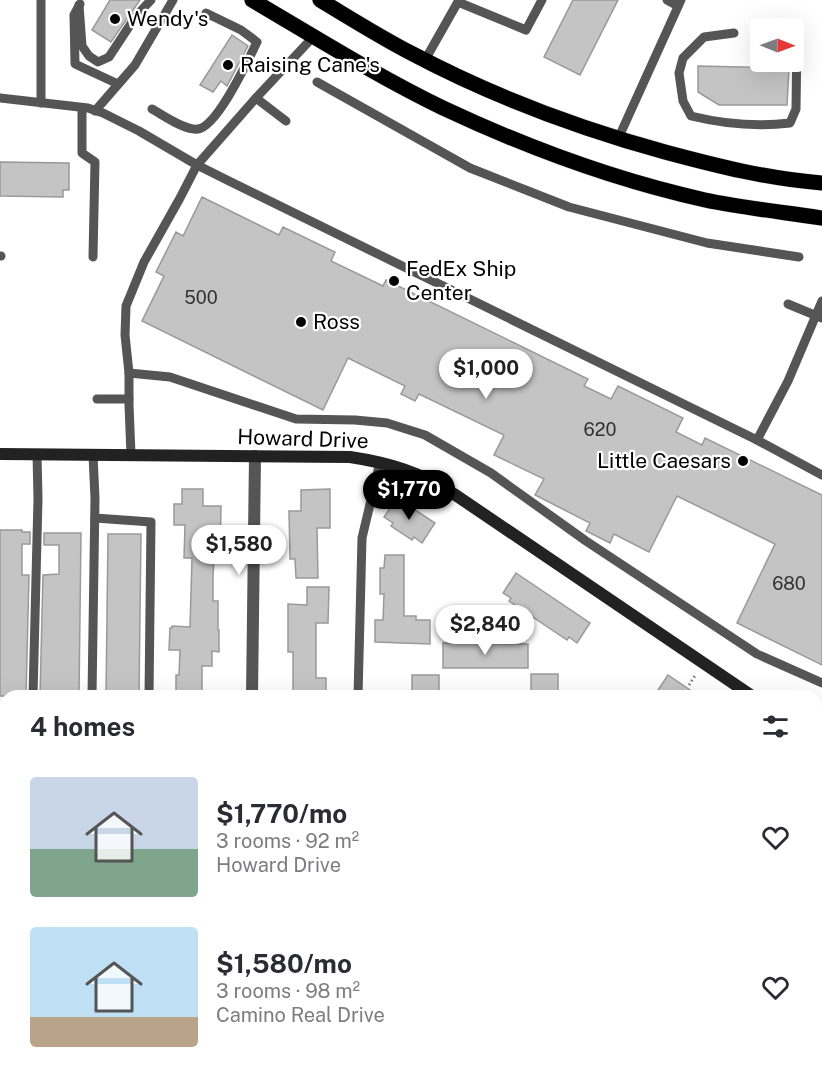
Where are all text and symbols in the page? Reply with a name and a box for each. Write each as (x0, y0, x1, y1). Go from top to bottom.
place label: Wendy's (127, 6, 208, 31)
marker: Wendy's (108, 12, 122, 26)
north arrow (750, 18, 804, 72)
map controls (750, 18, 804, 72)
place label: Raising Cane's (240, 52, 380, 77)
marker: Raising Cane's (221, 58, 235, 72)
place label: FedEx Ship Center (406, 256, 516, 305)
marker: FedEx Ship Center (387, 274, 401, 288)
house number: 500 (184, 287, 218, 308)
place label: Ross (313, 309, 360, 334)
marker: Ross (294, 315, 308, 329)
pin: $1,000 (437, 349, 535, 400)
text: $1,000 (453, 356, 519, 380)
house number: 620 (584, 419, 616, 440)
street label: Howard Drive (237, 424, 369, 453)
place label: Little Caesars (597, 448, 731, 473)
marker: Little Caesars (736, 454, 750, 468)
pin: $1,770 (360, 470, 458, 521)
text: $1,770 (377, 477, 441, 501)
pin: $1,580 (190, 525, 288, 576)
text: $1,580 (205, 532, 273, 556)
house number: 680 (772, 573, 806, 594)
pin: $2,840 (436, 605, 534, 656)
text: $2,840 (449, 612, 521, 636)
icon: filters (759, 710, 792, 743)
text: 4 homes (30, 711, 135, 742)
text: $1,770/mo (216, 798, 347, 829)
icon: home (78, 801, 150, 873)
icon: heart (759, 821, 792, 854)
text: 3 rooms · 92 m² (216, 829, 359, 853)
text: Howard Drive (216, 853, 341, 877)
text: $1,580/mo (216, 948, 352, 979)
icon: home (78, 951, 150, 1023)
icon: heart (759, 971, 792, 1004)
text: 3 rooms · 98 m² (216, 979, 360, 1003)
text: Camino Real Drive (216, 1003, 385, 1027)

